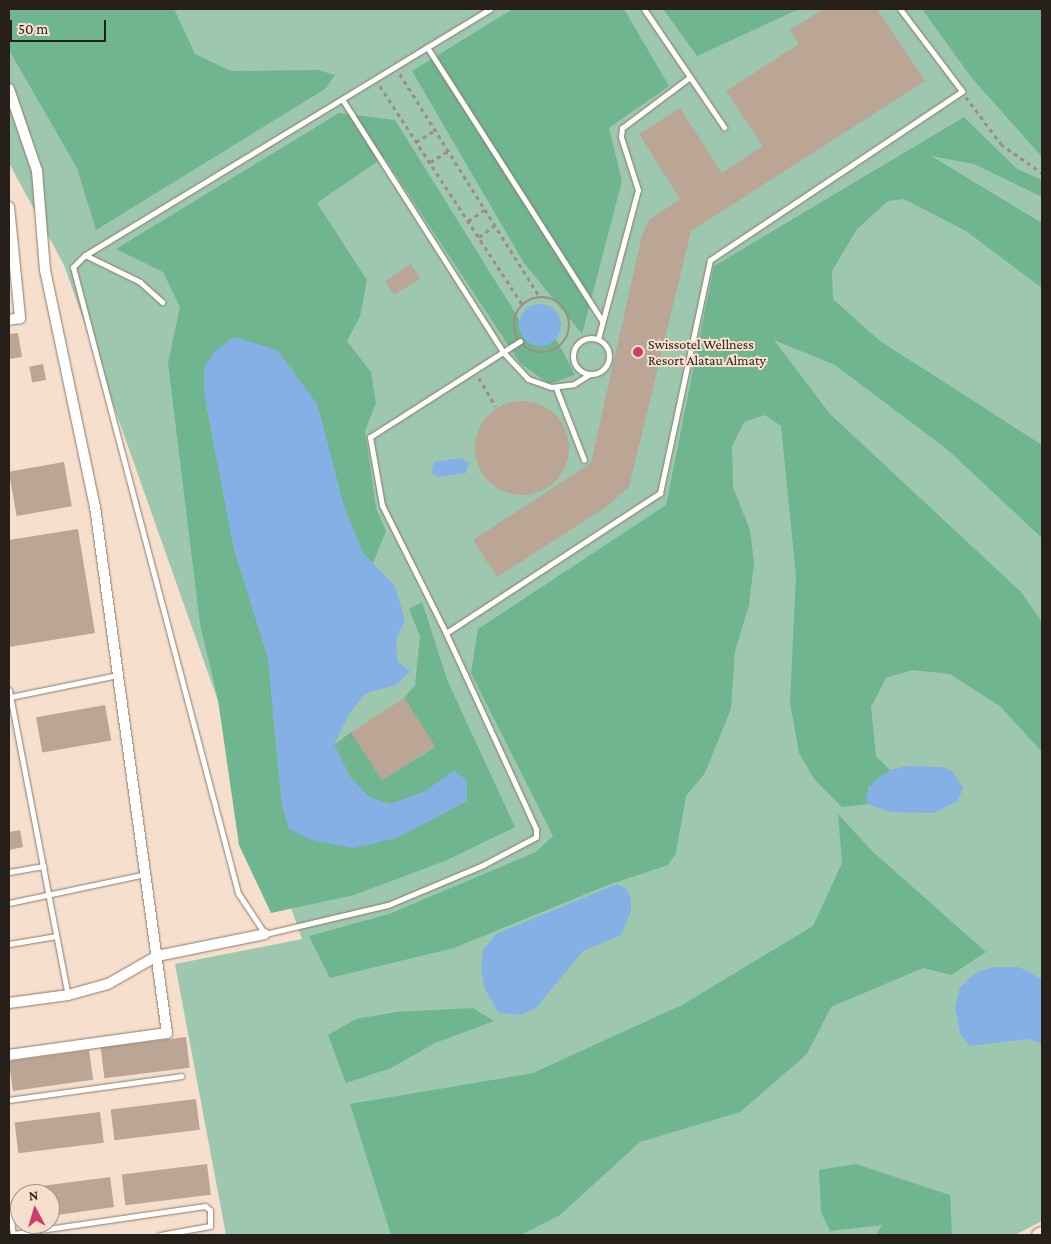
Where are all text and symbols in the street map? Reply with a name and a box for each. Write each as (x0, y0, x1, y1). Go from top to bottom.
scale bar (12, 10, 109, 42)
text: 50 m (18, 21, 48, 37)
place label: Swissotel Wellness Resort Alatau Almaty (648, 336, 766, 368)
marker: Swissotel Wellness Resort Alatau Almaty (632, 346, 644, 358)
north arrow (10, 1184, 60, 1234)
text: N (28, 1187, 39, 1204)

